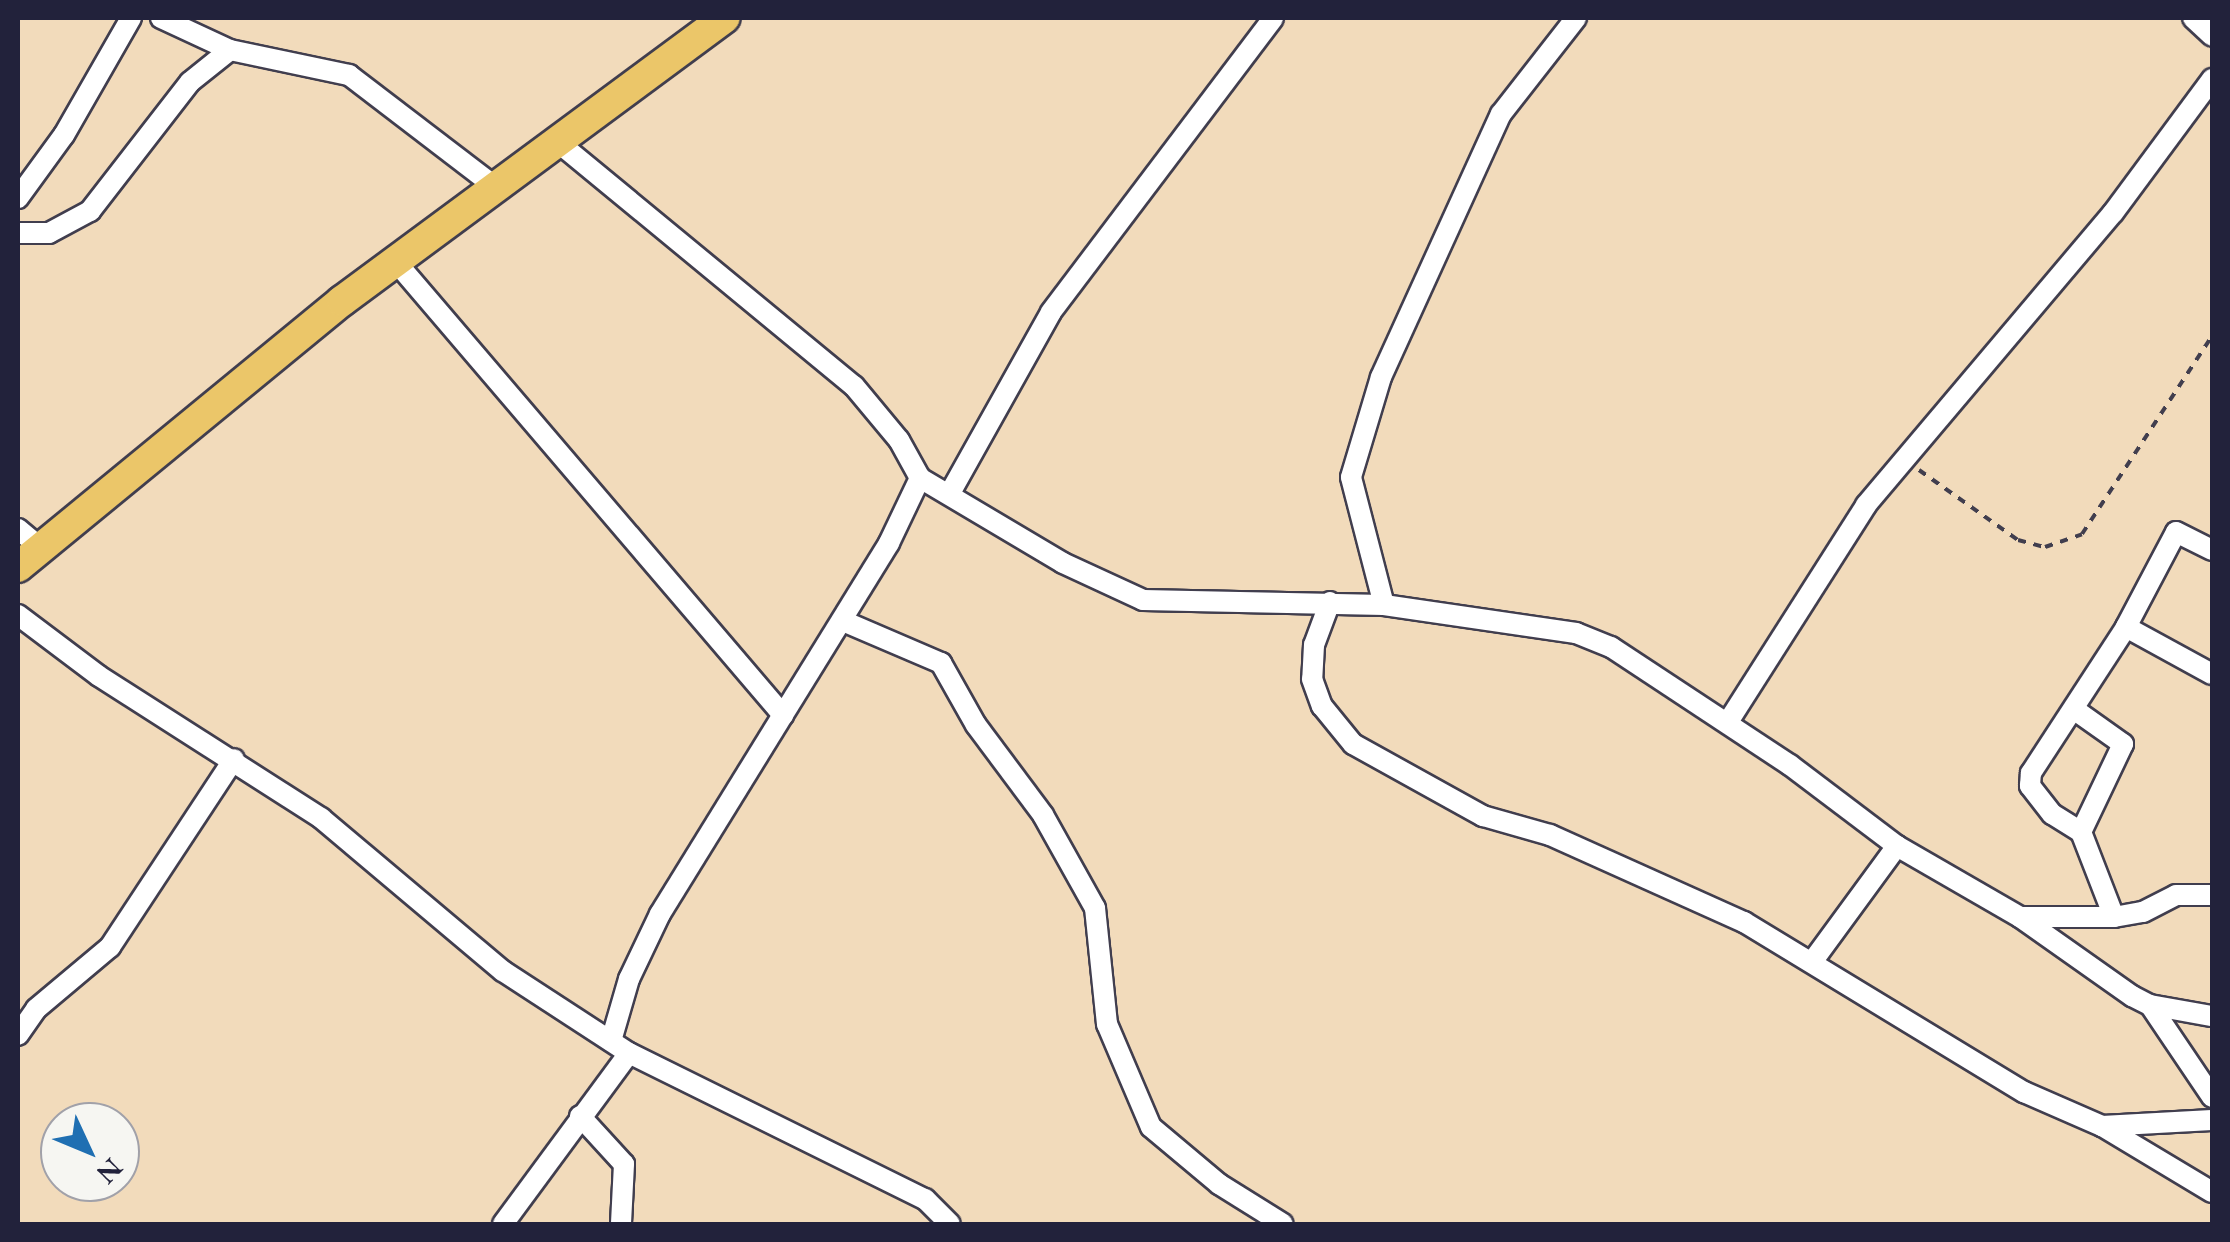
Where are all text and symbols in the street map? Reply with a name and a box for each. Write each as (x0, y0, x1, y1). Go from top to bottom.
north arrow (40, 1102, 140, 1202)
text: N (89, 1151, 131, 1192)

